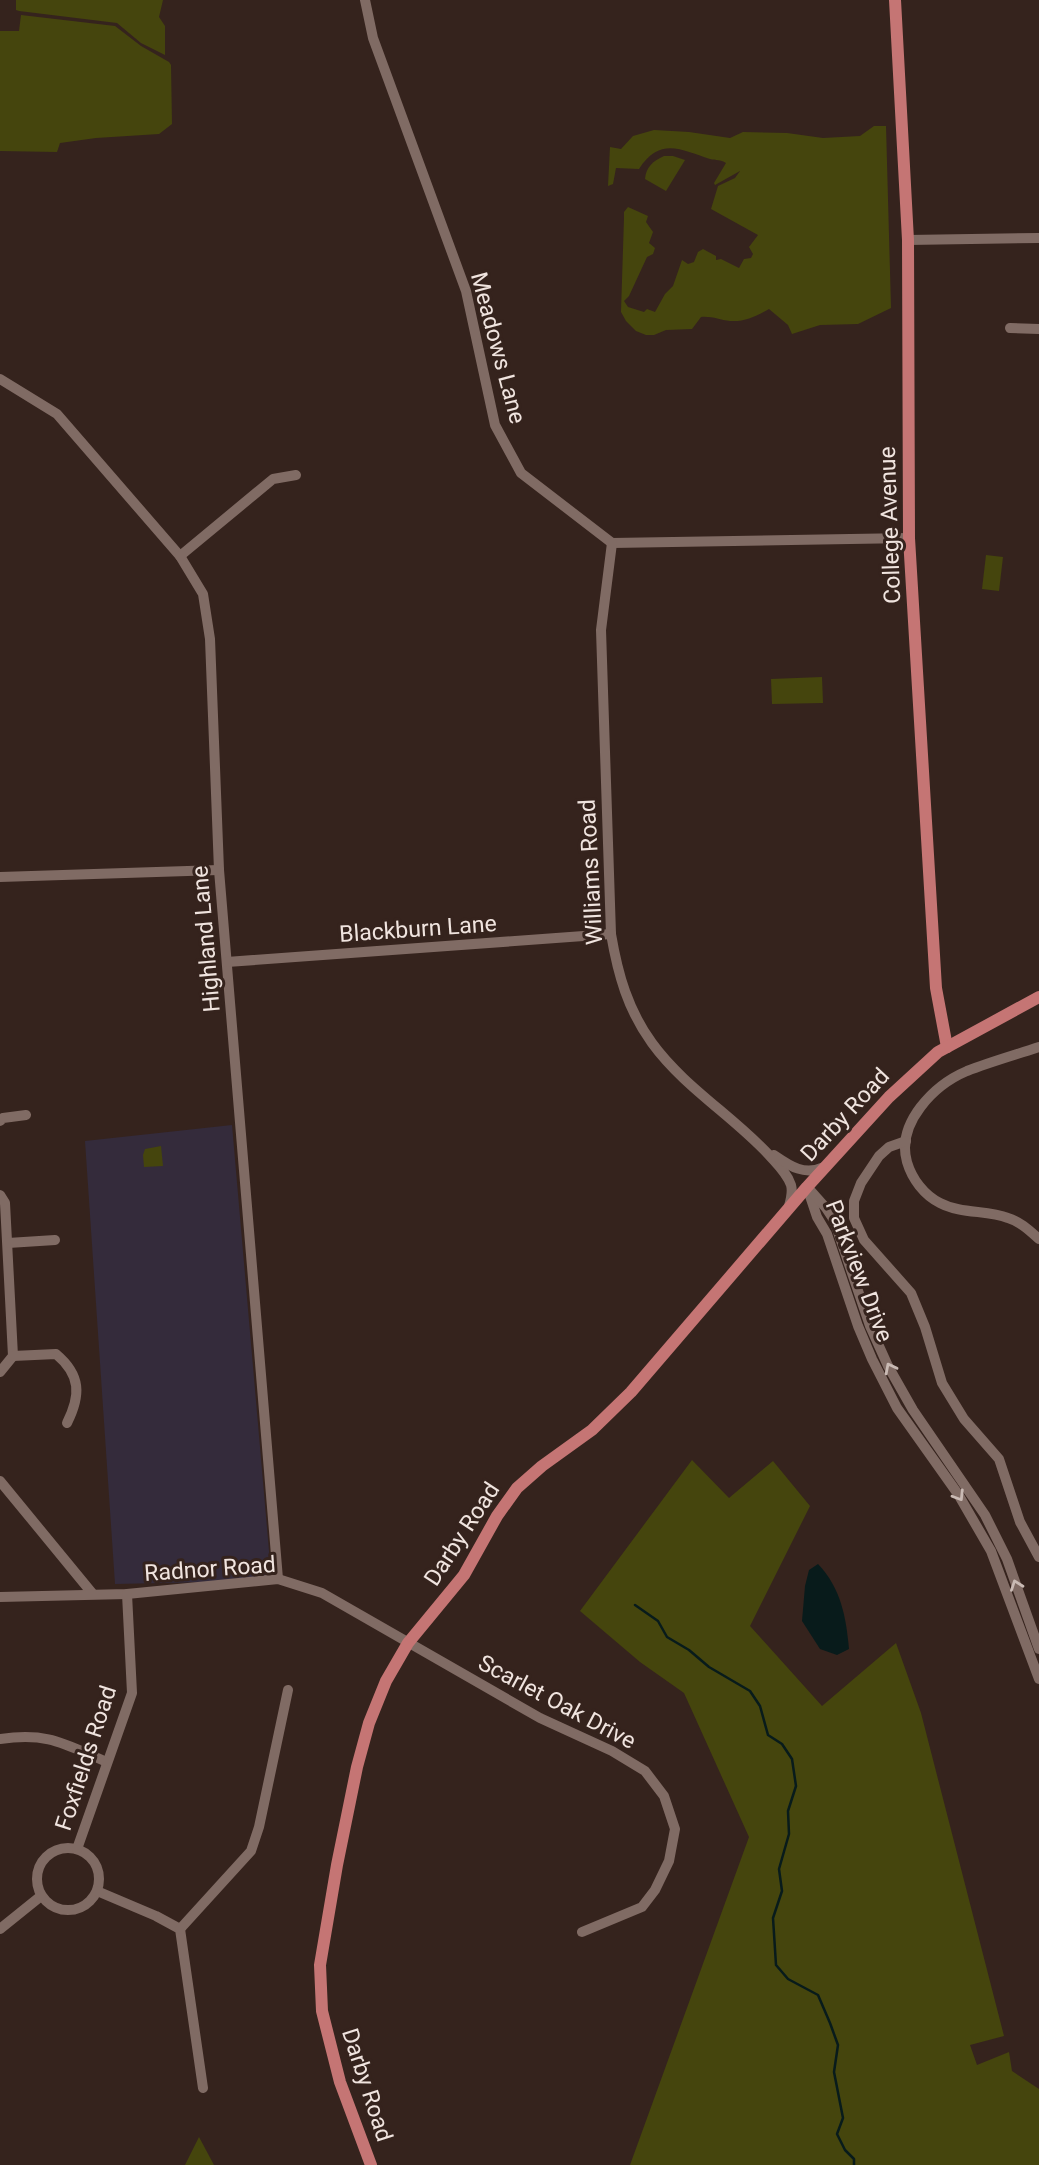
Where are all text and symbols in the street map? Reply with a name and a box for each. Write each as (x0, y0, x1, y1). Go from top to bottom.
street label: Meadows Lane (465, 269, 531, 427)
street label: College Avenue (874, 446, 906, 604)
street label: Williams Road (574, 798, 608, 946)
street label: Highland Lane (186, 865, 226, 1013)
street label: Blackburn Lane (338, 910, 498, 948)
street label: Darby Road (795, 1063, 895, 1167)
street label: Parkview Drive (820, 1196, 898, 1346)
one-way arrow (884, 1363, 898, 1375)
street label: Darby Road (419, 1477, 505, 1591)
one-way arrow (950, 1488, 963, 1501)
street label: Radnor Road (143, 1551, 277, 1587)
one-way arrow (1010, 1580, 1024, 1592)
street label: Scarlet Oak Drive (474, 1649, 640, 1755)
street label: Foxfields Road (50, 1682, 122, 1834)
street label: Darby Road (336, 2025, 398, 2145)

